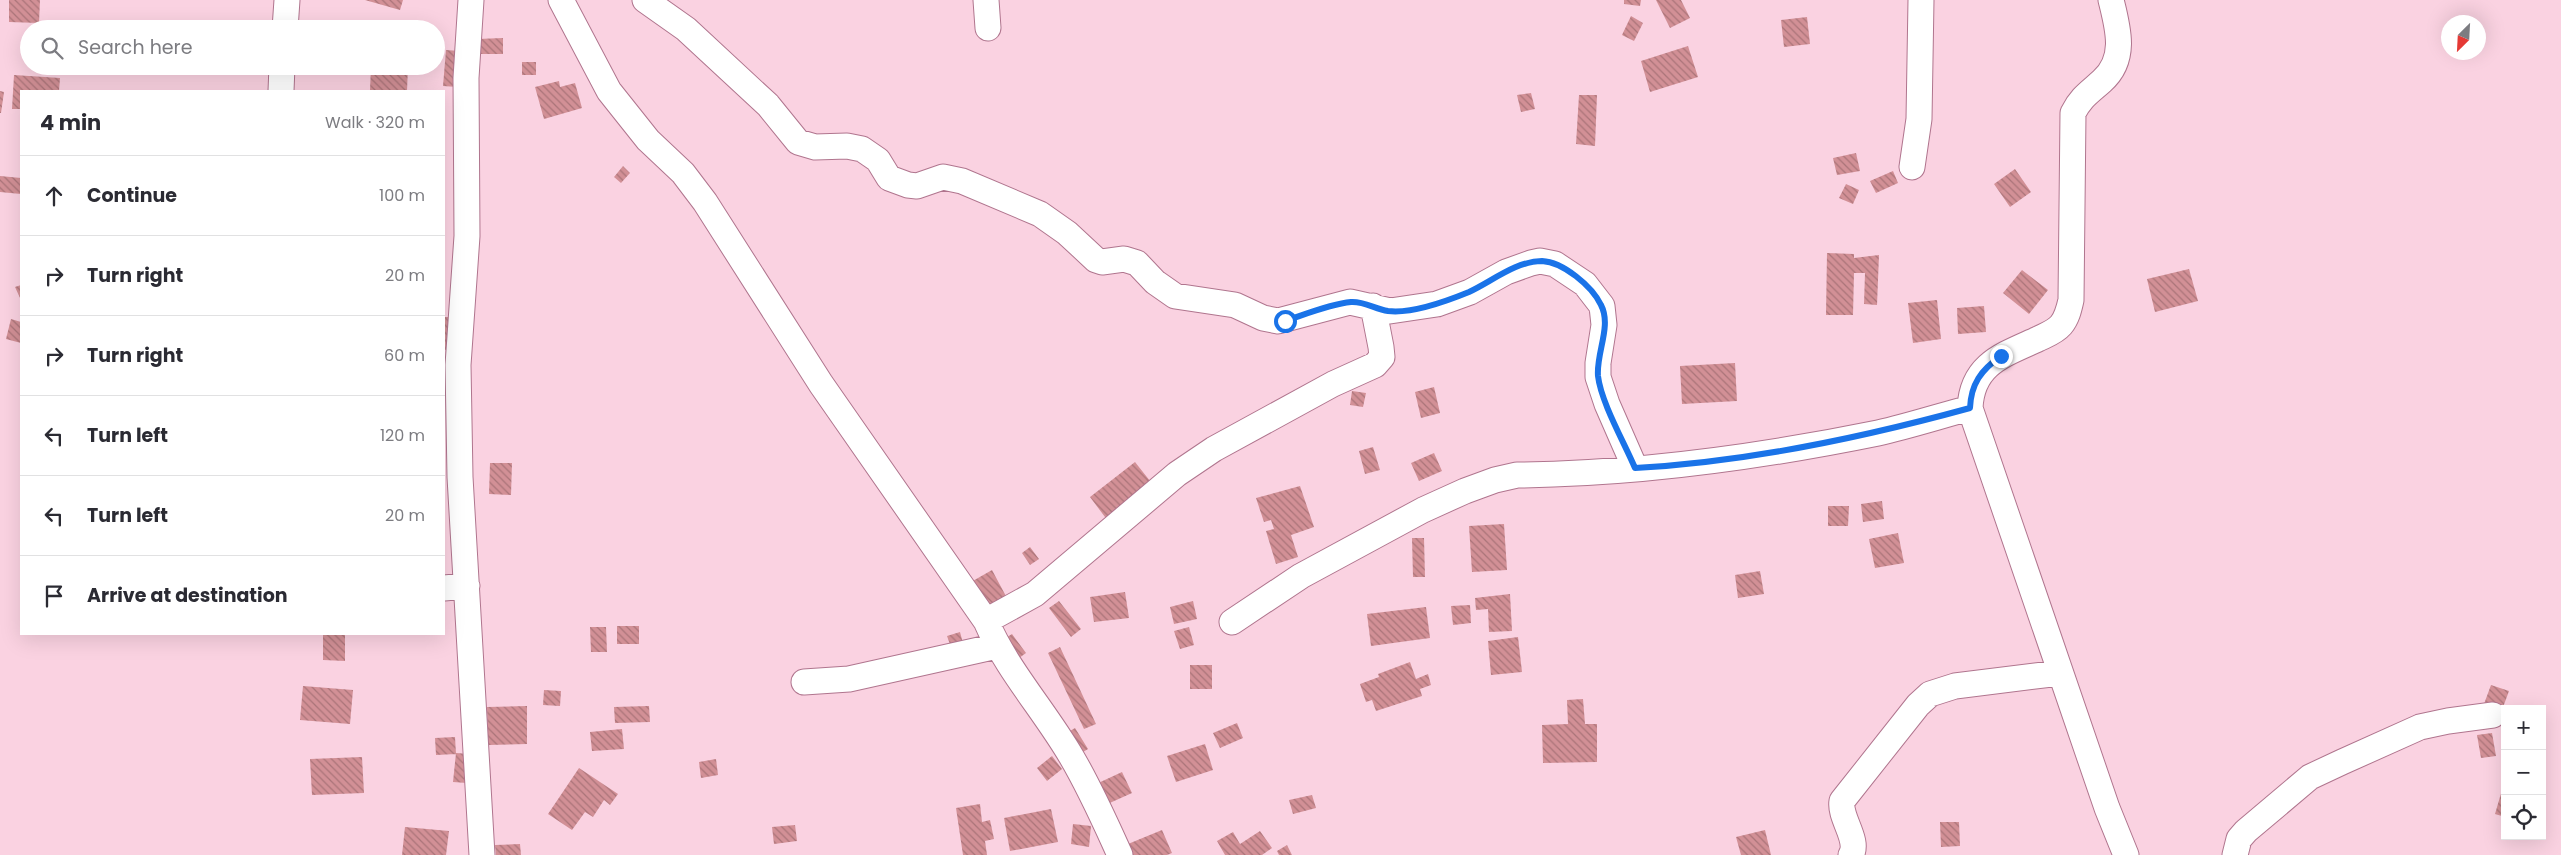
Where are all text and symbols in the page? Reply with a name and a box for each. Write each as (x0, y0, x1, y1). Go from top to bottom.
north arrow (2441, 15, 2486, 60)
search box (20, 20, 445, 75)
icon: search (38, 34, 66, 62)
text: Search here (78, 34, 192, 61)
text: 4 min (40, 108, 101, 137)
text: Walk · 320 m (325, 111, 425, 134)
icon: ahead (40, 182, 68, 210)
text: Continue (87, 182, 177, 209)
text: 100 m (379, 184, 425, 207)
icon: right (40, 262, 68, 290)
text: Turn right (87, 262, 183, 289)
text: 20 m (385, 264, 425, 287)
route start (1274, 310, 1297, 333)
icon: right (40, 342, 68, 370)
text: Turn right (87, 342, 183, 369)
text: 60 m (384, 344, 425, 367)
route end (1990, 345, 2013, 368)
icon: left (40, 422, 68, 450)
text: Turn left (87, 422, 168, 449)
text: 120 m (380, 424, 425, 447)
icon: left (40, 502, 68, 530)
text: Turn left (87, 502, 168, 529)
text: 20 m (385, 504, 425, 527)
icon: arrive (40, 582, 68, 610)
text: Arrive at destination (87, 582, 288, 609)
map controls (2501, 705, 2546, 840)
button: + (2501, 705, 2546, 750)
button: − (2501, 750, 2546, 795)
button: locate (2501, 795, 2546, 840)

